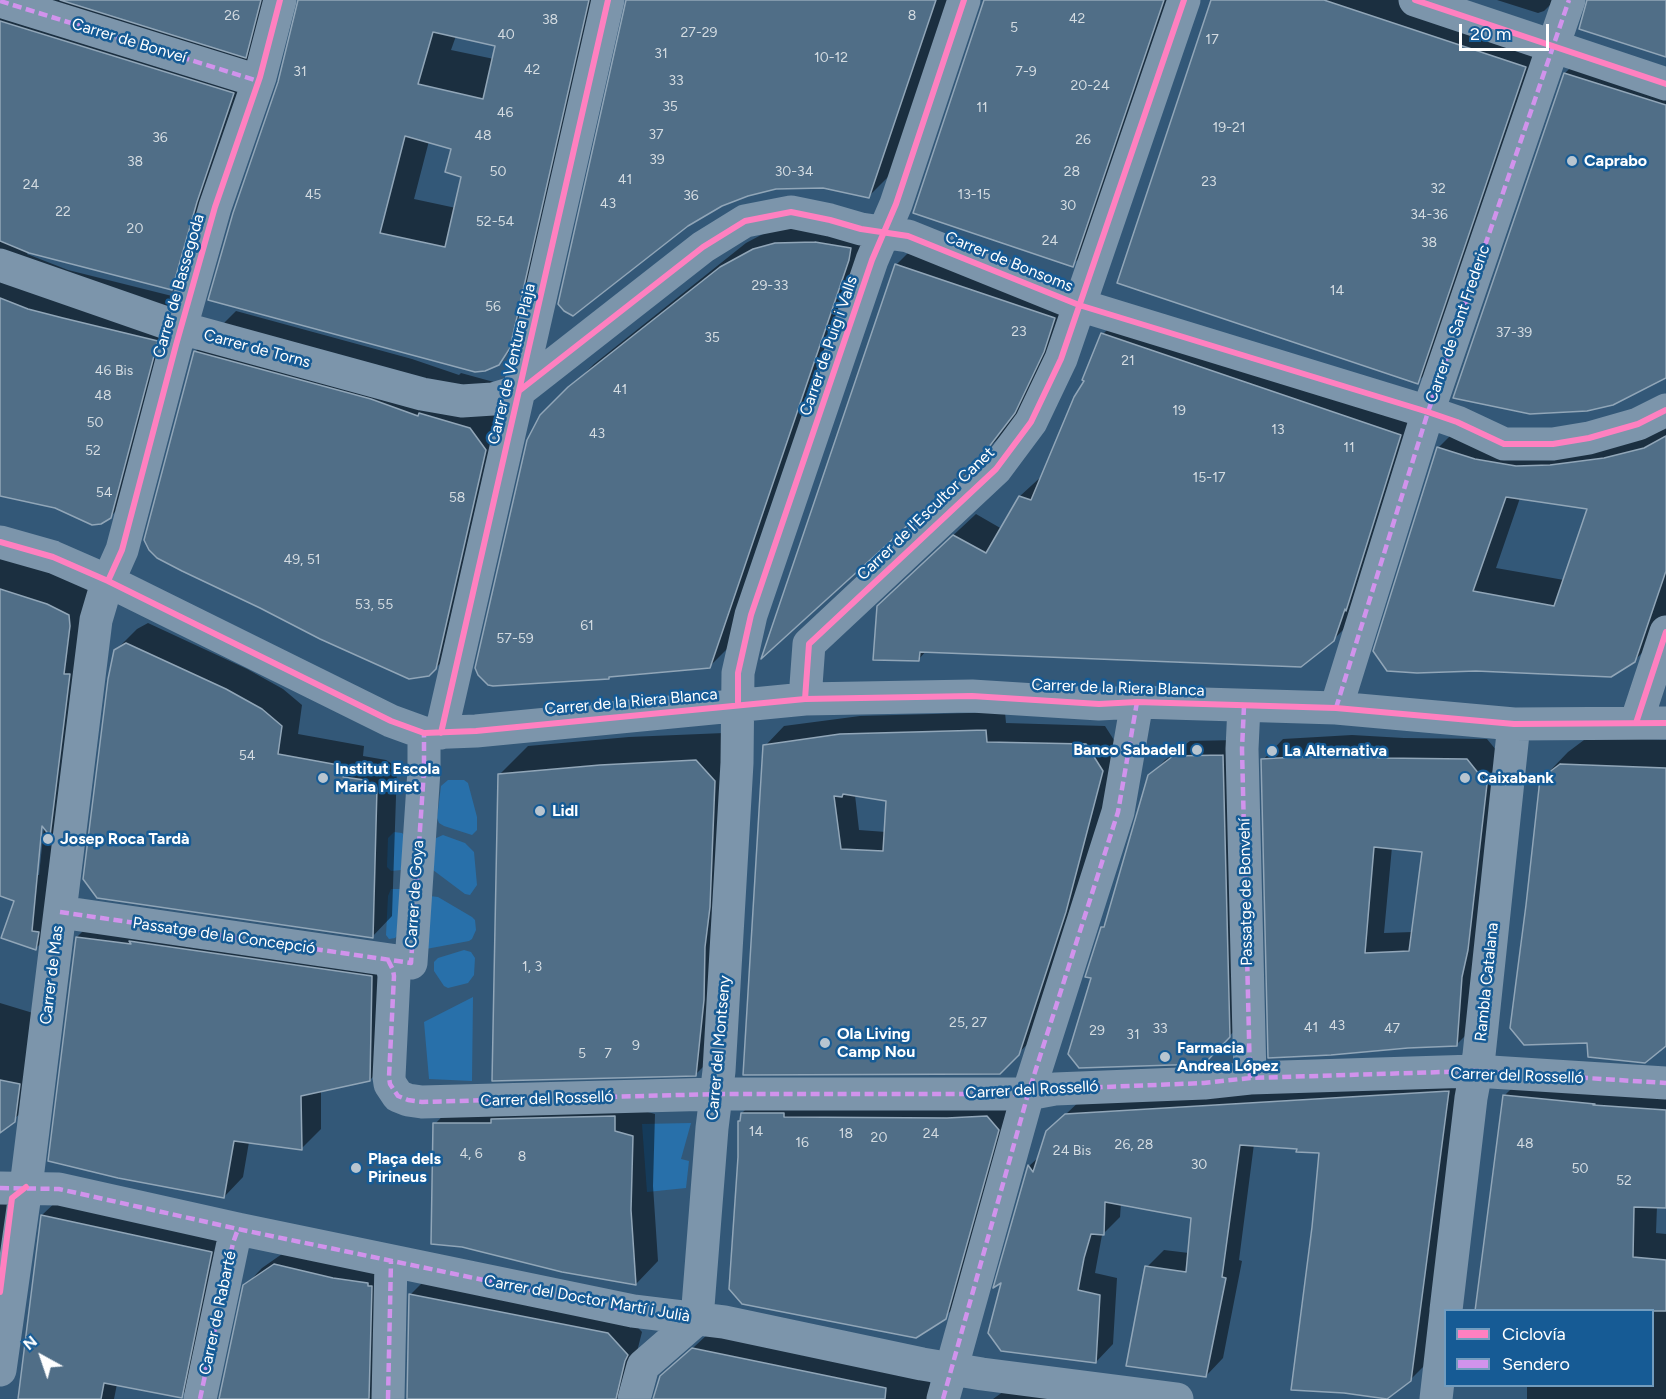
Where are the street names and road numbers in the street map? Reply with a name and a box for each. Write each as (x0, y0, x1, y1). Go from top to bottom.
street label: Carrer de Bonveí (69, 14, 189, 68)
street label: Carrer de Bassegoda (149, 212, 209, 360)
street label: Carrer de Bonsoms (942, 228, 1076, 296)
street label: Carrer de Sant Frederic (1422, 242, 1494, 406)
street label: Carrer de Puig i Valls (796, 274, 862, 418)
street label: Carrer de Ventura Plaja (484, 282, 540, 446)
street label: Carrer de Torns (202, 326, 312, 372)
street label: Carrer de l'Escultor Canet (853, 443, 999, 585)
street label: Carrer de la Riera Blanca (1031, 675, 1205, 701)
street label: Carrer de la Riera Blanca (544, 685, 718, 719)
street label: Passatge de Bonvehí (1235, 818, 1257, 966)
street label: Carrer de Goya (402, 839, 428, 949)
street label: Passatge de la Concepció (131, 914, 317, 958)
street label: Rambla Catalana (1471, 922, 1503, 1042)
street label: Carrer de Mas (36, 924, 68, 1026)
street label: Carrer del Montseny (703, 975, 735, 1121)
street label: Carrer del Rosselló (1450, 1064, 1584, 1088)
street label: Carrer del Rosselló (965, 1077, 1099, 1103)
street label: Carrer del Rosselló (480, 1087, 614, 1111)
street label: Carrer de Rabarté (195, 1249, 241, 1377)
street label: Carrer del Doctor Martí i Julià (483, 1271, 691, 1327)

